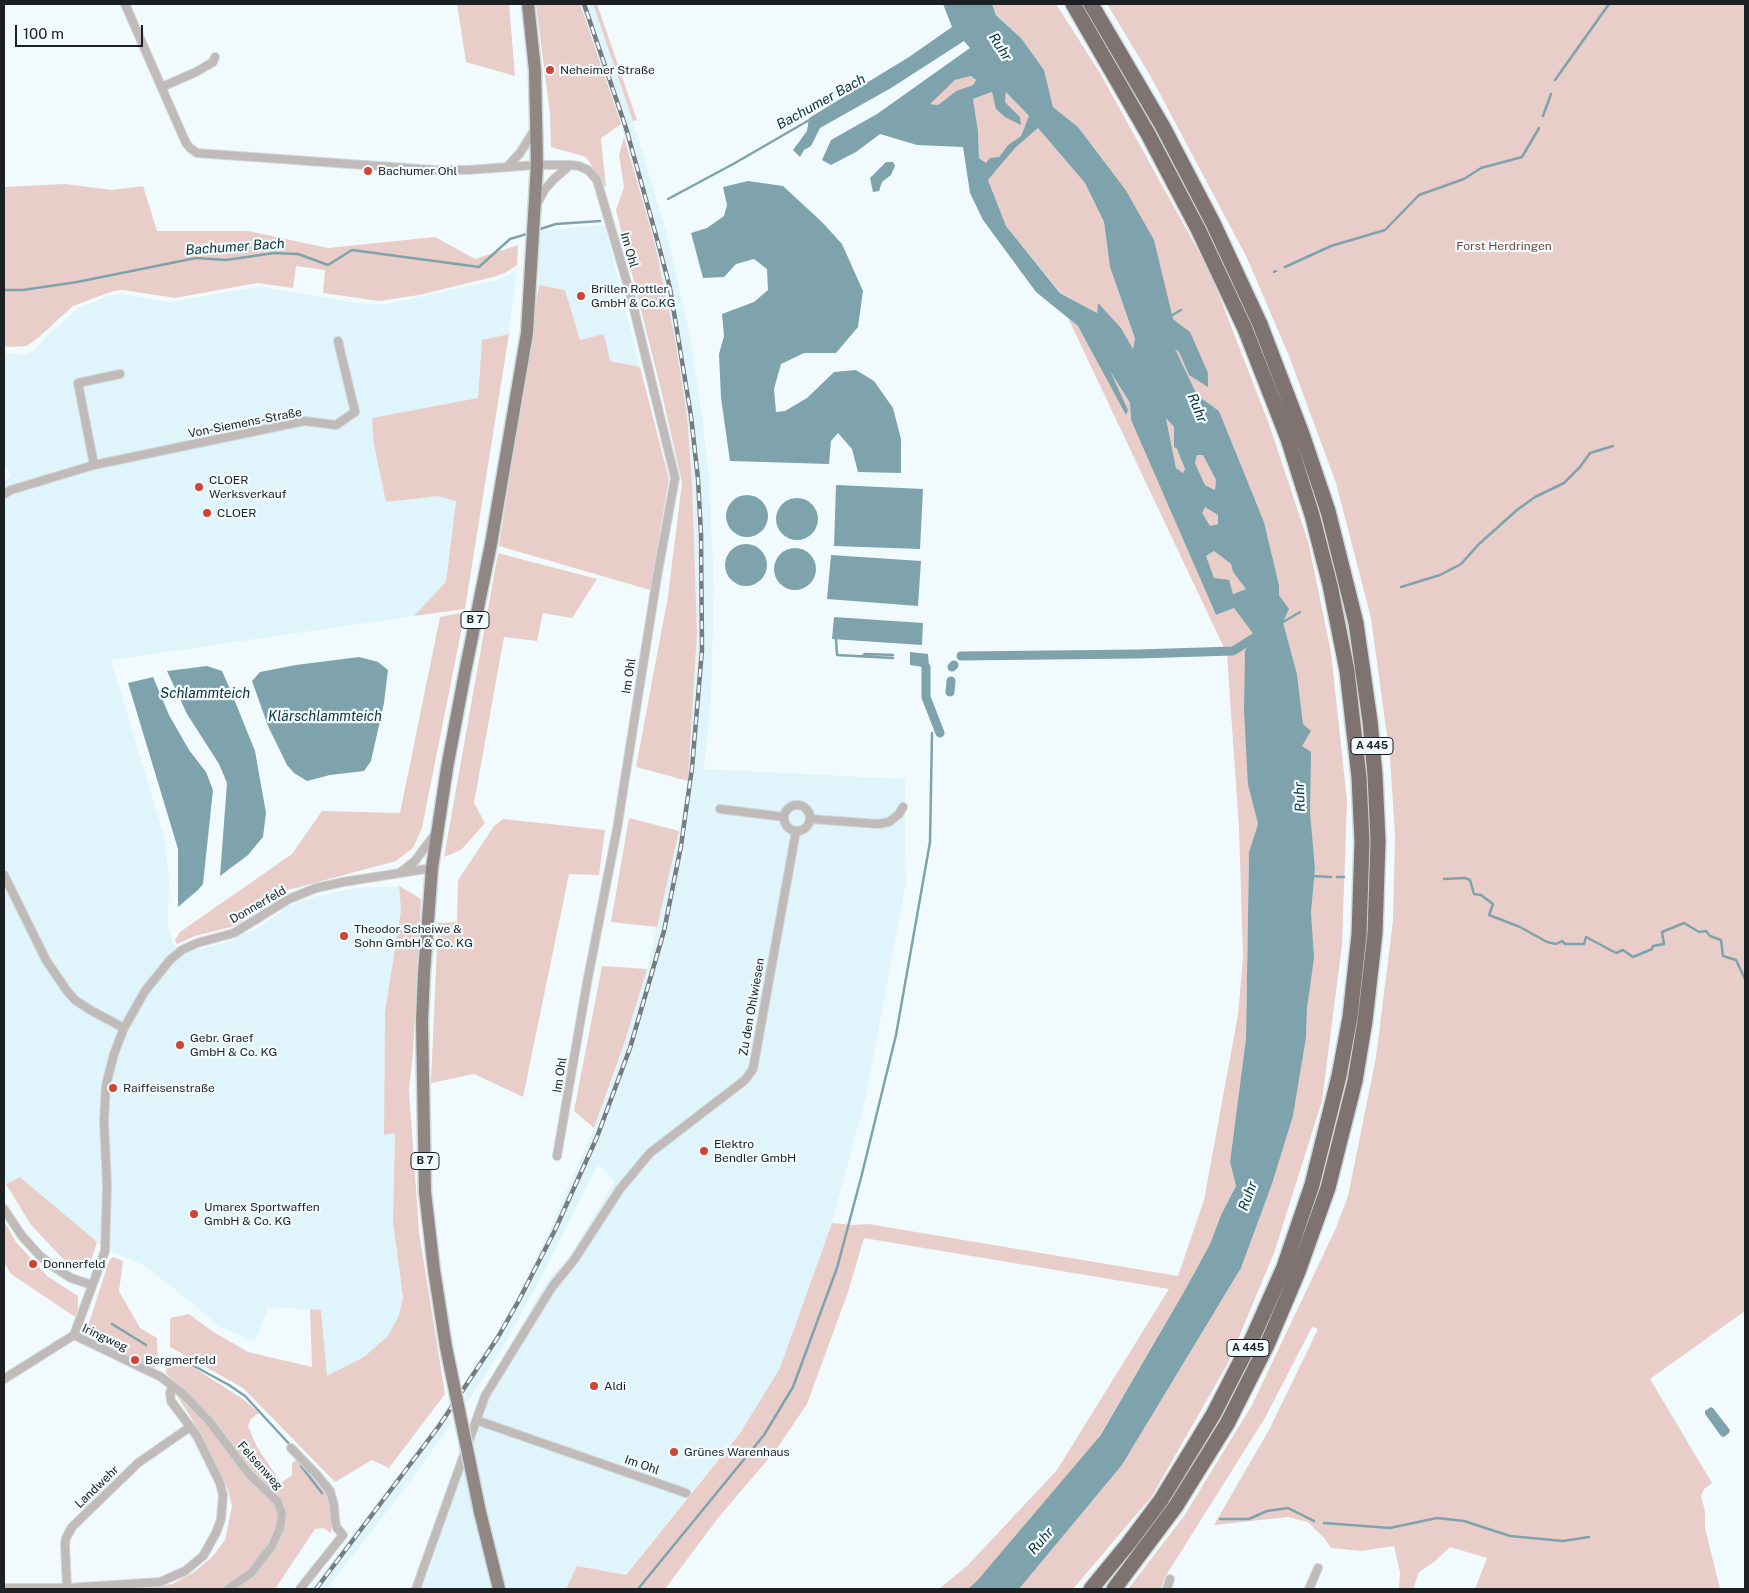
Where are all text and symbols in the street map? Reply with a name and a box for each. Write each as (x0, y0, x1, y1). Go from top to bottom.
scale bar (18, 15, 145, 47)
text: 100 m (23, 25, 64, 42)
water label: Ruhr (985, 30, 1015, 64)
place label: Neheimer Straße (560, 63, 655, 77)
marker: Neheimer Straße (544, 64, 556, 76)
water label: Bachumer Bach (774, 71, 868, 133)
place label: Bachumer Ohl (378, 164, 457, 178)
marker: Bachumer Ohl (362, 165, 374, 177)
street label: Im Ohl (617, 231, 641, 269)
water label: Bachumer Bach (185, 235, 285, 259)
park label: Forst Herdringen (1456, 239, 1552, 253)
place label: Brillen Rottler GmbH & Co.KG (591, 282, 676, 310)
marker: Brillen Rottler GmbH & Co.KG (575, 290, 587, 302)
water label: Ruhr (1183, 391, 1211, 425)
street label: Von-Siemens-Straße (187, 405, 303, 441)
place label: CLOER Werksverkauf (209, 473, 286, 501)
marker: CLOER Werksverkauf (193, 481, 205, 493)
place label: CLOER (217, 506, 256, 520)
marker: CLOER (201, 507, 213, 519)
road number: B 7 (461, 612, 489, 628)
street label: Im Ohl (619, 657, 639, 695)
water label: Schlammteich (160, 686, 250, 702)
water label: Klärschlammteich (268, 709, 382, 725)
road number: A 445 (1351, 738, 1393, 754)
water label: Ruhr (1291, 782, 1309, 812)
street label: Donnerfeld (227, 883, 289, 927)
place label: Theodor Scheiwe & Sohn GmbH & Co. KG (354, 922, 473, 950)
marker: Theodor Scheiwe & Sohn GmbH & Co. KG (338, 930, 350, 942)
street label: Zu den Ohlwiesen (736, 957, 768, 1057)
place label: Gebr. Graef GmbH & Co. KG (190, 1031, 277, 1059)
marker: Gebr. Graef GmbH & Co. KG (174, 1039, 186, 1051)
street label: Im Ohl (550, 1056, 570, 1094)
place label: Raiffeisenstraße (123, 1081, 215, 1095)
marker: Raiffeisenstraße (107, 1082, 119, 1094)
place label: Elektro Bendler GmbH (714, 1137, 796, 1165)
marker: Elektro Bendler GmbH (698, 1145, 710, 1157)
road number: B 7 (411, 1152, 439, 1170)
water label: Ruhr (1235, 1179, 1261, 1213)
place label: Umarex Sportwaffen GmbH & Co. KG (204, 1200, 320, 1228)
marker: Umarex Sportwaffen GmbH & Co. KG (188, 1208, 200, 1220)
place label: Donnerfeld (43, 1257, 106, 1271)
marker: Donnerfeld (27, 1258, 39, 1270)
street label: Iringweg (80, 1321, 130, 1355)
road number: A 445 (1227, 1340, 1269, 1356)
place label: Bergmerfeld (145, 1353, 216, 1367)
marker: Bergmerfeld (129, 1354, 141, 1366)
place label: Aldi (604, 1379, 626, 1393)
marker: Aldi (588, 1380, 600, 1392)
street label: Felsenweg (234, 1439, 286, 1493)
place label: Grünes Warenhaus (684, 1445, 790, 1459)
marker: Grünes Warenhaus (668, 1446, 680, 1458)
street label: Im Ohl (623, 1452, 661, 1478)
street label: Landwehr (72, 1463, 122, 1511)
water label: Ruhr (1025, 1524, 1057, 1558)

